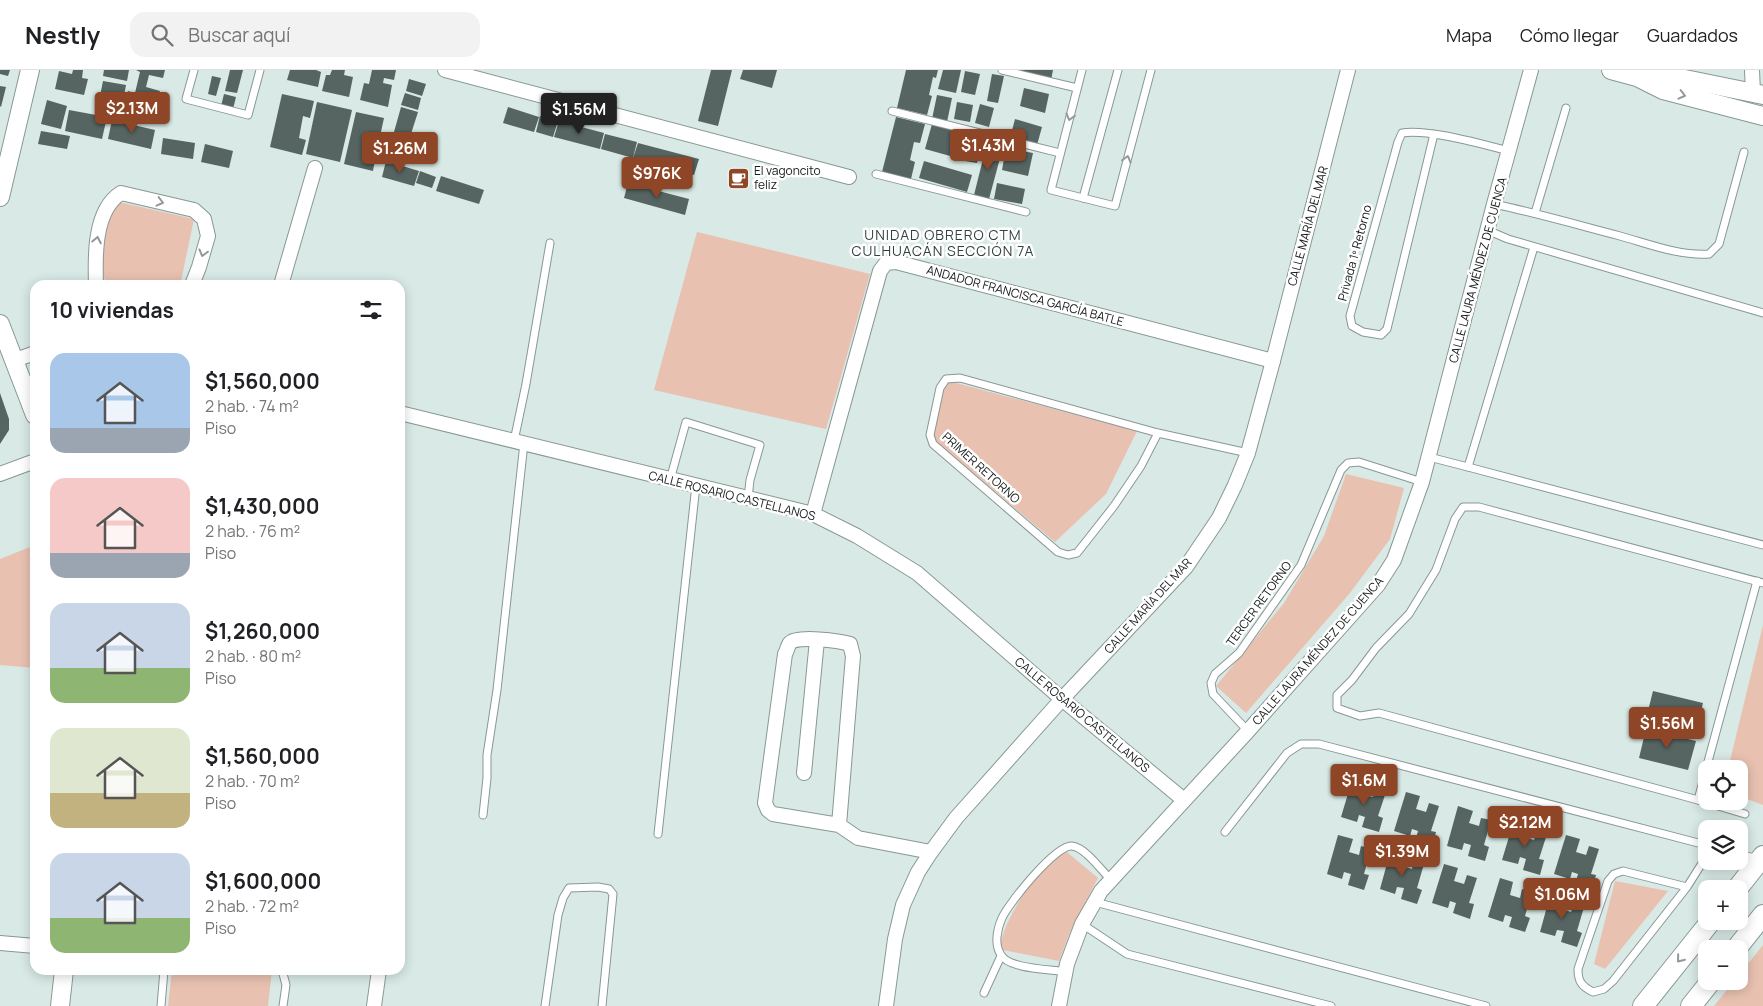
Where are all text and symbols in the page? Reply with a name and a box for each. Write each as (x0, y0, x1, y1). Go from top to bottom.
search box (130, 12, 480, 57)
text: Nestly (25, 18, 100, 51)
icon: search (148, 21, 176, 49)
text: Buscar aquí (188, 22, 290, 48)
text: Mapa (1446, 23, 1492, 47)
text: Cómo llegar (1520, 23, 1619, 47)
text: Guardados (1647, 23, 1738, 47)
one-way arrow (1677, 89, 1686, 100)
pin: $2.13M (91, 92, 173, 134)
pin: $1.56M (538, 92, 620, 135)
text: $2.13M (106, 97, 158, 119)
text: $1.56M (552, 98, 606, 120)
one-way arrow (1065, 113, 1076, 122)
pin: $1.43M (947, 128, 1029, 171)
pin: $1.26M (359, 132, 441, 174)
text: $1.43M (961, 134, 1015, 156)
text: $1.26M (373, 137, 427, 159)
pin: $976K (622, 156, 692, 199)
one-way arrow (1122, 156, 1132, 164)
text: $976K (633, 162, 681, 184)
place label: El vagoncito feliz (754, 162, 821, 193)
street label: CALLE MARÍA DEL MAR (1283, 164, 1332, 288)
cafe icon: El vagoncito feliz (726, 166, 750, 190)
street label: CALLE LAURA MÉNDEZ DE CUENCA (1444, 175, 1511, 365)
one-way arrow (155, 196, 164, 207)
street label: Privada 1º Retorno (1334, 203, 1376, 303)
district label: UNIDAD OBRERO CTM CULHUACÁN SECCIÓN 7A (852, 225, 1034, 260)
one-way arrow (92, 235, 102, 244)
one-way arrow (198, 248, 209, 257)
street label: ANDADOR FRANCISCA GARCÍA BATLE (925, 261, 1126, 330)
text: 10 viviendas (50, 296, 174, 324)
icon: filters (357, 296, 385, 324)
text: $1,560,000 (205, 367, 320, 395)
icon: home (90, 373, 150, 433)
text: 2 hab. · 74 m² (205, 395, 299, 417)
text: Piso (205, 417, 236, 439)
street label: PRIMER RETORNO (939, 428, 1024, 507)
street label: CALLE ROSARIO CASTELLANOS (647, 467, 817, 524)
text: $1,430,000 (205, 492, 320, 520)
icon: home (90, 498, 150, 558)
text: 2 hab. · 76 m² (205, 520, 300, 542)
text: Piso (205, 542, 236, 564)
street label: CALLE MARÍA DEL MAR (1100, 554, 1196, 657)
street label: TERCER RETORNO (1222, 557, 1296, 650)
street label: CALLE LAURA MÉNDEZ DE CUENCA (1248, 572, 1387, 729)
text: $1,260,000 (205, 617, 320, 645)
icon: home (90, 623, 150, 683)
text: 2 hab. · 80 m² (205, 645, 301, 667)
street label: CALLE ROSARIO CASTELLANOS (1011, 653, 1153, 776)
text: Piso (205, 667, 236, 689)
pin: $1.56M (1626, 706, 1708, 749)
text: $1.56M (1640, 712, 1694, 734)
text: $1,560,000 (205, 742, 320, 770)
icon: home (90, 748, 150, 808)
map controls (1698, 760, 1748, 990)
button: locate (1698, 760, 1748, 810)
pin: $1.6M (1329, 764, 1399, 806)
text: $1.6M (1342, 769, 1386, 791)
text: 2 hab. · 70 m² (205, 770, 300, 792)
text: Piso (205, 792, 236, 814)
pin: $2.12M (1484, 806, 1566, 848)
text: $2.12M (1499, 811, 1551, 833)
button: layers (1698, 820, 1748, 870)
pin: $1.39M (1361, 834, 1443, 877)
text: $1.39M (1375, 840, 1429, 862)
text: $1,600,000 (205, 867, 321, 895)
icon: home (90, 873, 150, 933)
pin: $1.06M (1521, 878, 1603, 920)
button: + (1698, 880, 1748, 930)
text: $1.06M (1534, 883, 1590, 905)
text: 2 hab. · 72 m² (205, 895, 299, 917)
text: Piso (205, 917, 236, 939)
button: − (1698, 940, 1748, 990)
one-way arrow (1677, 954, 1686, 963)

